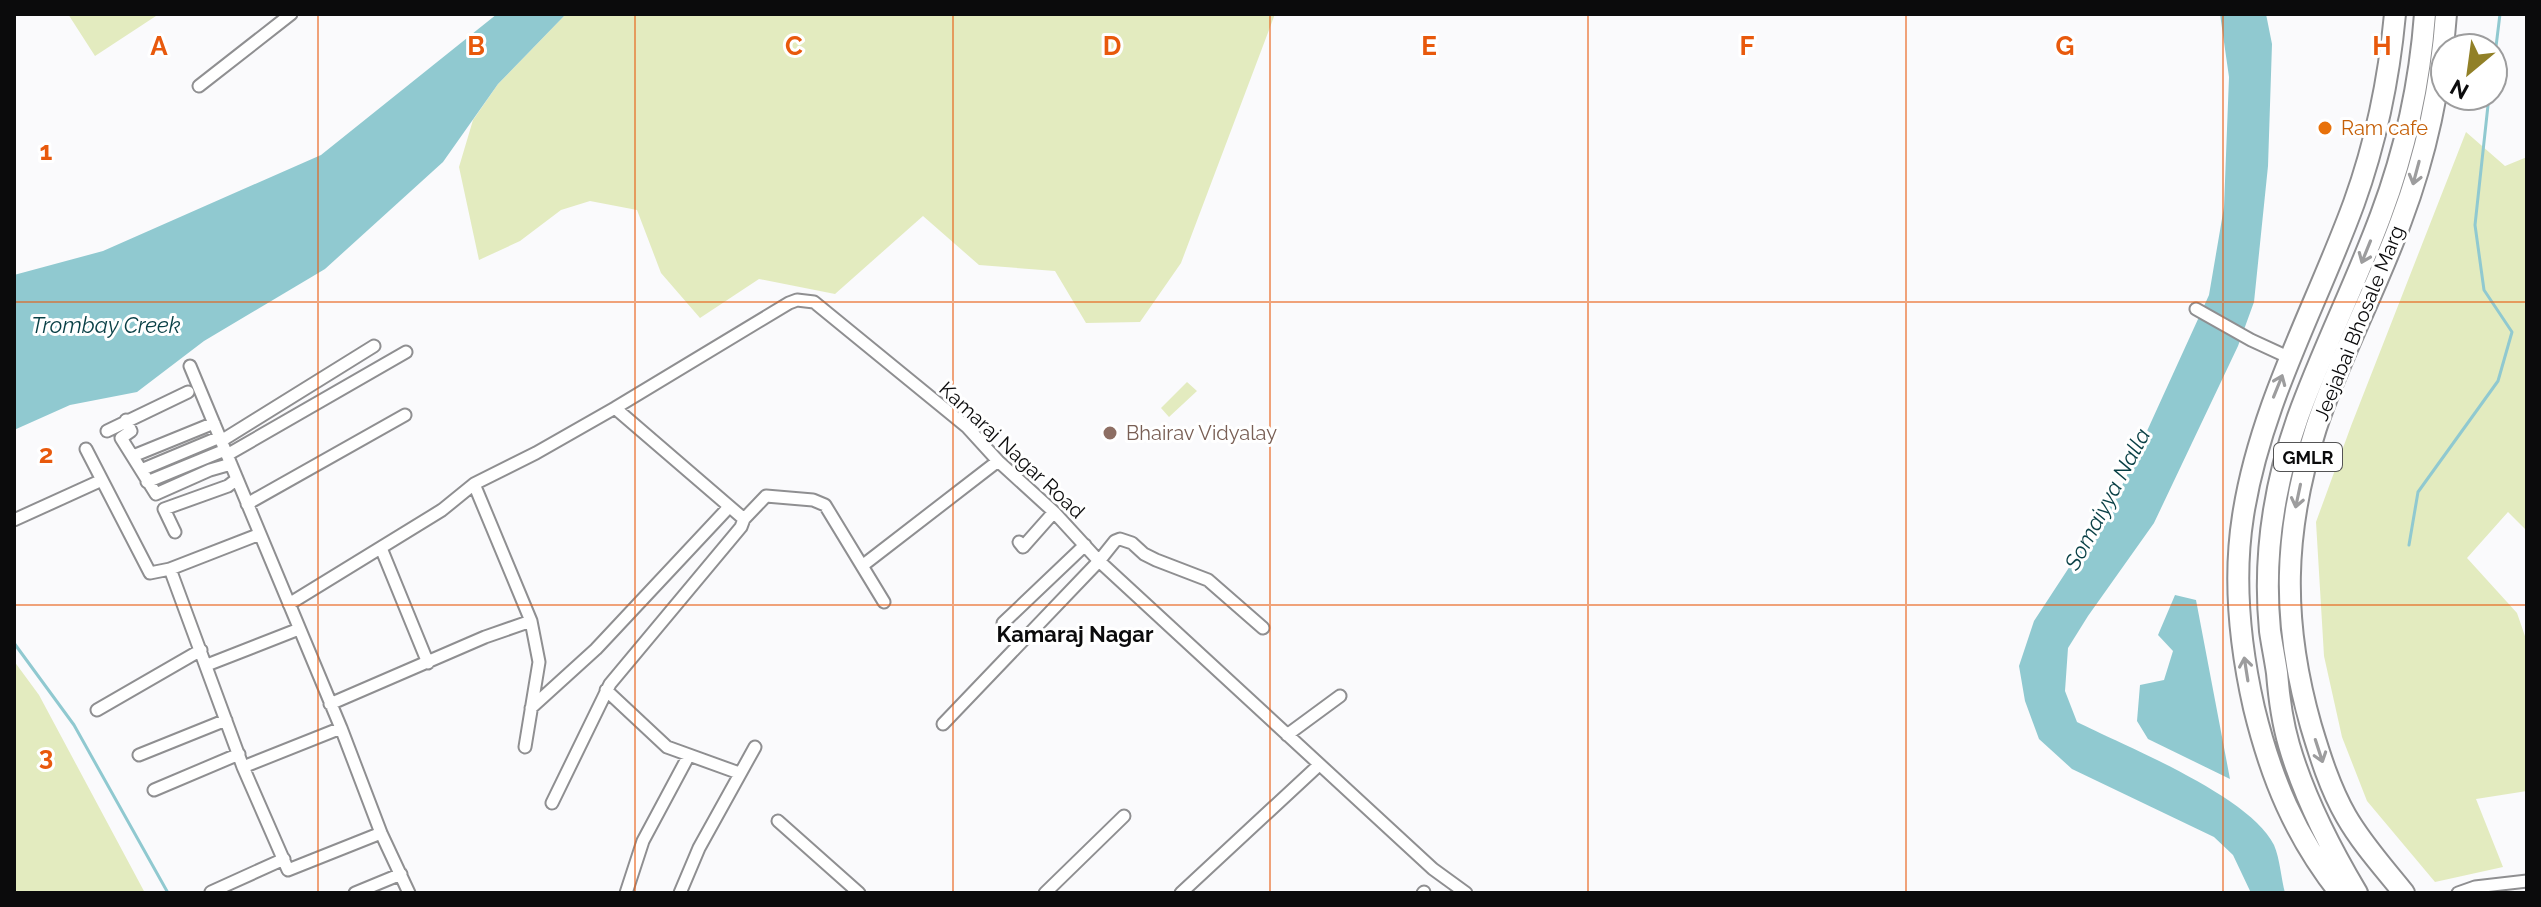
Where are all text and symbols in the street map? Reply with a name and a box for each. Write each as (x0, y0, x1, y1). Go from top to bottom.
text: A (150, 31, 168, 61)
text: B (467, 31, 485, 61)
text: C (785, 31, 803, 61)
text: D (1103, 31, 1121, 61)
text: E (1421, 31, 1437, 61)
text: F (1740, 31, 1755, 61)
text: G (2056, 31, 2074, 61)
text: H (2372, 31, 2392, 61)
north arrow (2429, 32, 2509, 112)
text: N (2446, 74, 2473, 105)
place label: Ram cafe (2341, 116, 2428, 140)
marker: Ram cafe (2316, 119, 2334, 137)
text: 1 (40, 136, 53, 166)
one-way arrow (2408, 159, 2423, 185)
street label: Jeejabai Bhosale Marg (2309, 222, 2409, 424)
one-way arrow (2358, 239, 2373, 264)
water label: Trombay Creek (31, 312, 181, 338)
one-way arrow (2272, 375, 2287, 399)
street label: Kamaraj Nagar Road (934, 377, 1090, 523)
place label: Bhairav Vidyalay (1126, 421, 1277, 445)
marker: Bhairav Vidyalay (1101, 424, 1119, 442)
water label: Somaiyya Nalla (2058, 424, 2155, 575)
text: 2 (39, 439, 53, 469)
road number: GMLR (2274, 443, 2342, 471)
one-way arrow (2290, 482, 2305, 508)
district label: Kamaraj Nagar (997, 621, 1154, 647)
one-way arrow (2238, 657, 2253, 682)
one-way arrow (2313, 739, 2328, 764)
text: 3 (39, 741, 53, 771)

